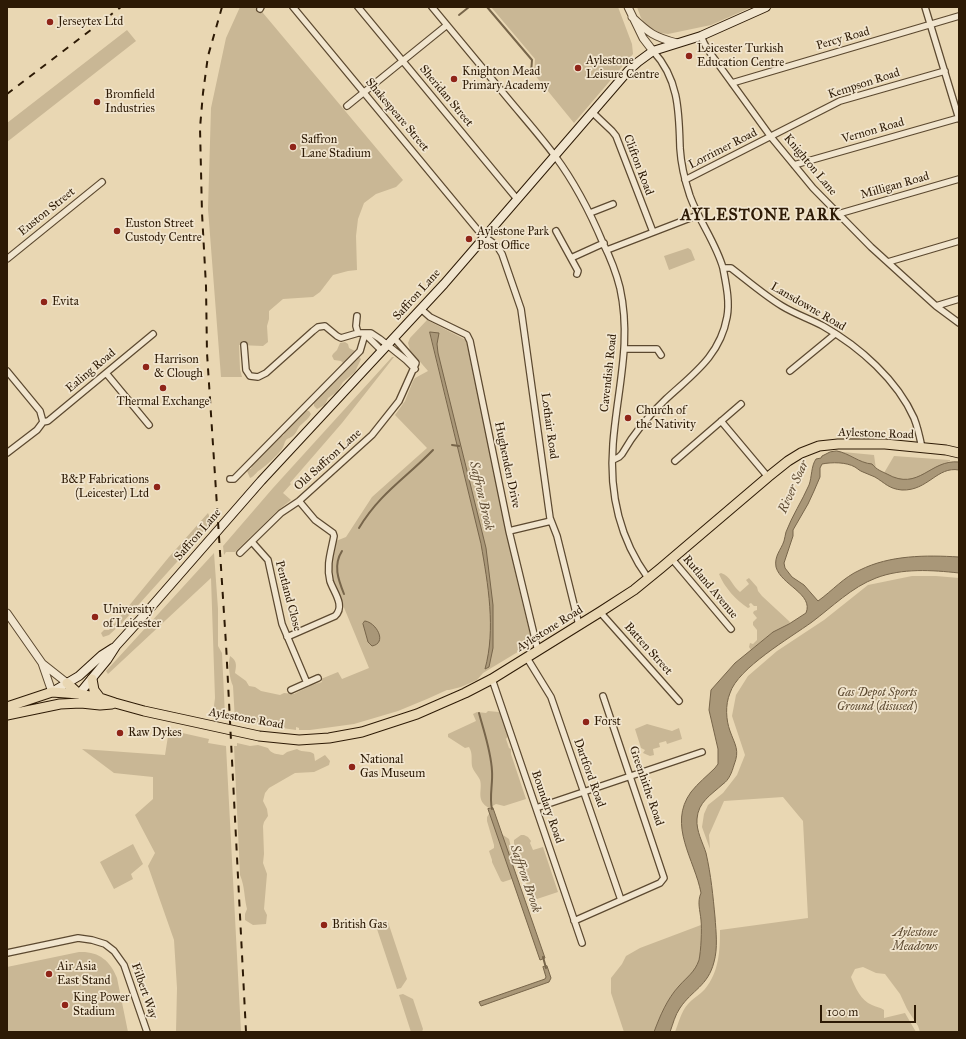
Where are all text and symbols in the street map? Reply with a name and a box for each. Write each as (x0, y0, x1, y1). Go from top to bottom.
place label: Jerseytex Ltd (58, 15, 123, 29)
marker: Jerseytex Ltd (45, 17, 55, 27)
street label: Percy Road (815, 25, 871, 53)
place label: Leicester Turkish Education Centre (697, 42, 784, 70)
marker: Leicester Turkish Education Centre (684, 51, 694, 61)
place label: Aylestone Leisure Centre (586, 54, 659, 82)
street label: Sheridan Street (416, 62, 476, 130)
marker: Aylestone Leisure Centre (573, 63, 583, 73)
place label: Knighton Mead Primary Academy (462, 65, 549, 93)
street label: Kempson Road (826, 66, 902, 102)
marker: Knighton Mead Primary Academy (449, 74, 459, 84)
street label: Shakespeare Street (362, 75, 432, 155)
place label: Bromfield Industries (105, 88, 155, 116)
marker: Bromfield Industries (92, 97, 102, 107)
street label: Vernon Road (840, 115, 906, 147)
street label: Lorrimer Road (686, 126, 760, 172)
street label: Knighton Lane (780, 131, 840, 199)
place label: Saffron Lane Stadium (301, 133, 371, 161)
street label: Clifton Road (620, 133, 656, 197)
marker: Saffron Lane Stadium (288, 142, 298, 152)
street label: Milligan Road (859, 169, 931, 203)
street label: Euston Street (16, 185, 78, 239)
district label: AYLESTONE PARK (681, 206, 841, 226)
place label: Euston Street Custody Centre (125, 217, 202, 245)
place label: Aylestone Park Post Office (477, 225, 549, 253)
marker: Euston Street Custody Centre (112, 226, 122, 236)
marker: Aylestone Park Post Office (464, 234, 474, 244)
street label: Saffron Lane (390, 266, 444, 324)
street label: Lansdowne Road (768, 280, 848, 334)
place label: Evita (52, 295, 79, 309)
marker: Evita (39, 297, 49, 307)
street label: Cavendish Road (598, 333, 620, 413)
street label: Ealing Road (63, 346, 119, 396)
place label: Harrison & Clough (154, 353, 203, 381)
marker: Harrison & Clough (141, 362, 151, 372)
marker: Thermal Exchange (158, 383, 168, 393)
street label: Lothair Road (537, 392, 561, 460)
place label: Thermal Exchange (116, 395, 210, 409)
place label: Church of the Nativity (636, 404, 696, 432)
marker: Church of the Nativity (623, 413, 633, 423)
street label: Hughenden Drive (491, 420, 523, 510)
street label: Aylestone Road (838, 425, 914, 443)
street label: Old Saffron Lane (292, 426, 364, 494)
water label: River Soar (775, 458, 813, 516)
water label: Saffron Brook (465, 460, 497, 532)
place label: B&P Fabrications (Leicester) Ltd (61, 473, 149, 501)
marker: B&P Fabrications (Leicester) Ltd (152, 482, 162, 492)
street label: Saffron Lane (172, 506, 224, 564)
street label: Rutland Avenue (679, 552, 741, 622)
street label: Pentland Close (272, 559, 304, 633)
place label: University of Leicester (103, 603, 161, 631)
street label: Aylestone Road (514, 603, 586, 655)
marker: University of Leicester (90, 612, 100, 622)
street label: Batten Street (621, 620, 675, 678)
park label: Gas Depot Sports Ground (disused) (837, 686, 917, 714)
street label: Aylestone Road (207, 705, 285, 733)
place label: Forst (594, 715, 621, 729)
marker: Forst (581, 717, 591, 727)
place label: Raw Dykes (128, 726, 182, 740)
marker: Raw Dykes (115, 728, 125, 738)
street label: Dartford Road (570, 737, 608, 809)
street label: Greenhithe Road (626, 744, 666, 828)
place label: National Gas Museum (360, 753, 425, 781)
marker: National Gas Museum (347, 762, 357, 772)
street label: Boundary Road (528, 769, 566, 845)
water label: Saffron Brook (506, 843, 544, 915)
place label: British Gas (332, 918, 387, 932)
marker: British Gas (319, 920, 329, 930)
park label: Aylestone Meadows (892, 926, 938, 954)
place label: Air Asia East Stand (57, 960, 111, 988)
street label: Filbert Way (128, 961, 160, 1021)
marker: Air Asia East Stand (44, 969, 54, 979)
place label: King Power Stadium (73, 991, 129, 1019)
scale bar (822, 997, 918, 1023)
marker: King Power Stadium (60, 1000, 70, 1010)
text: 100 m (827, 1005, 858, 1019)

